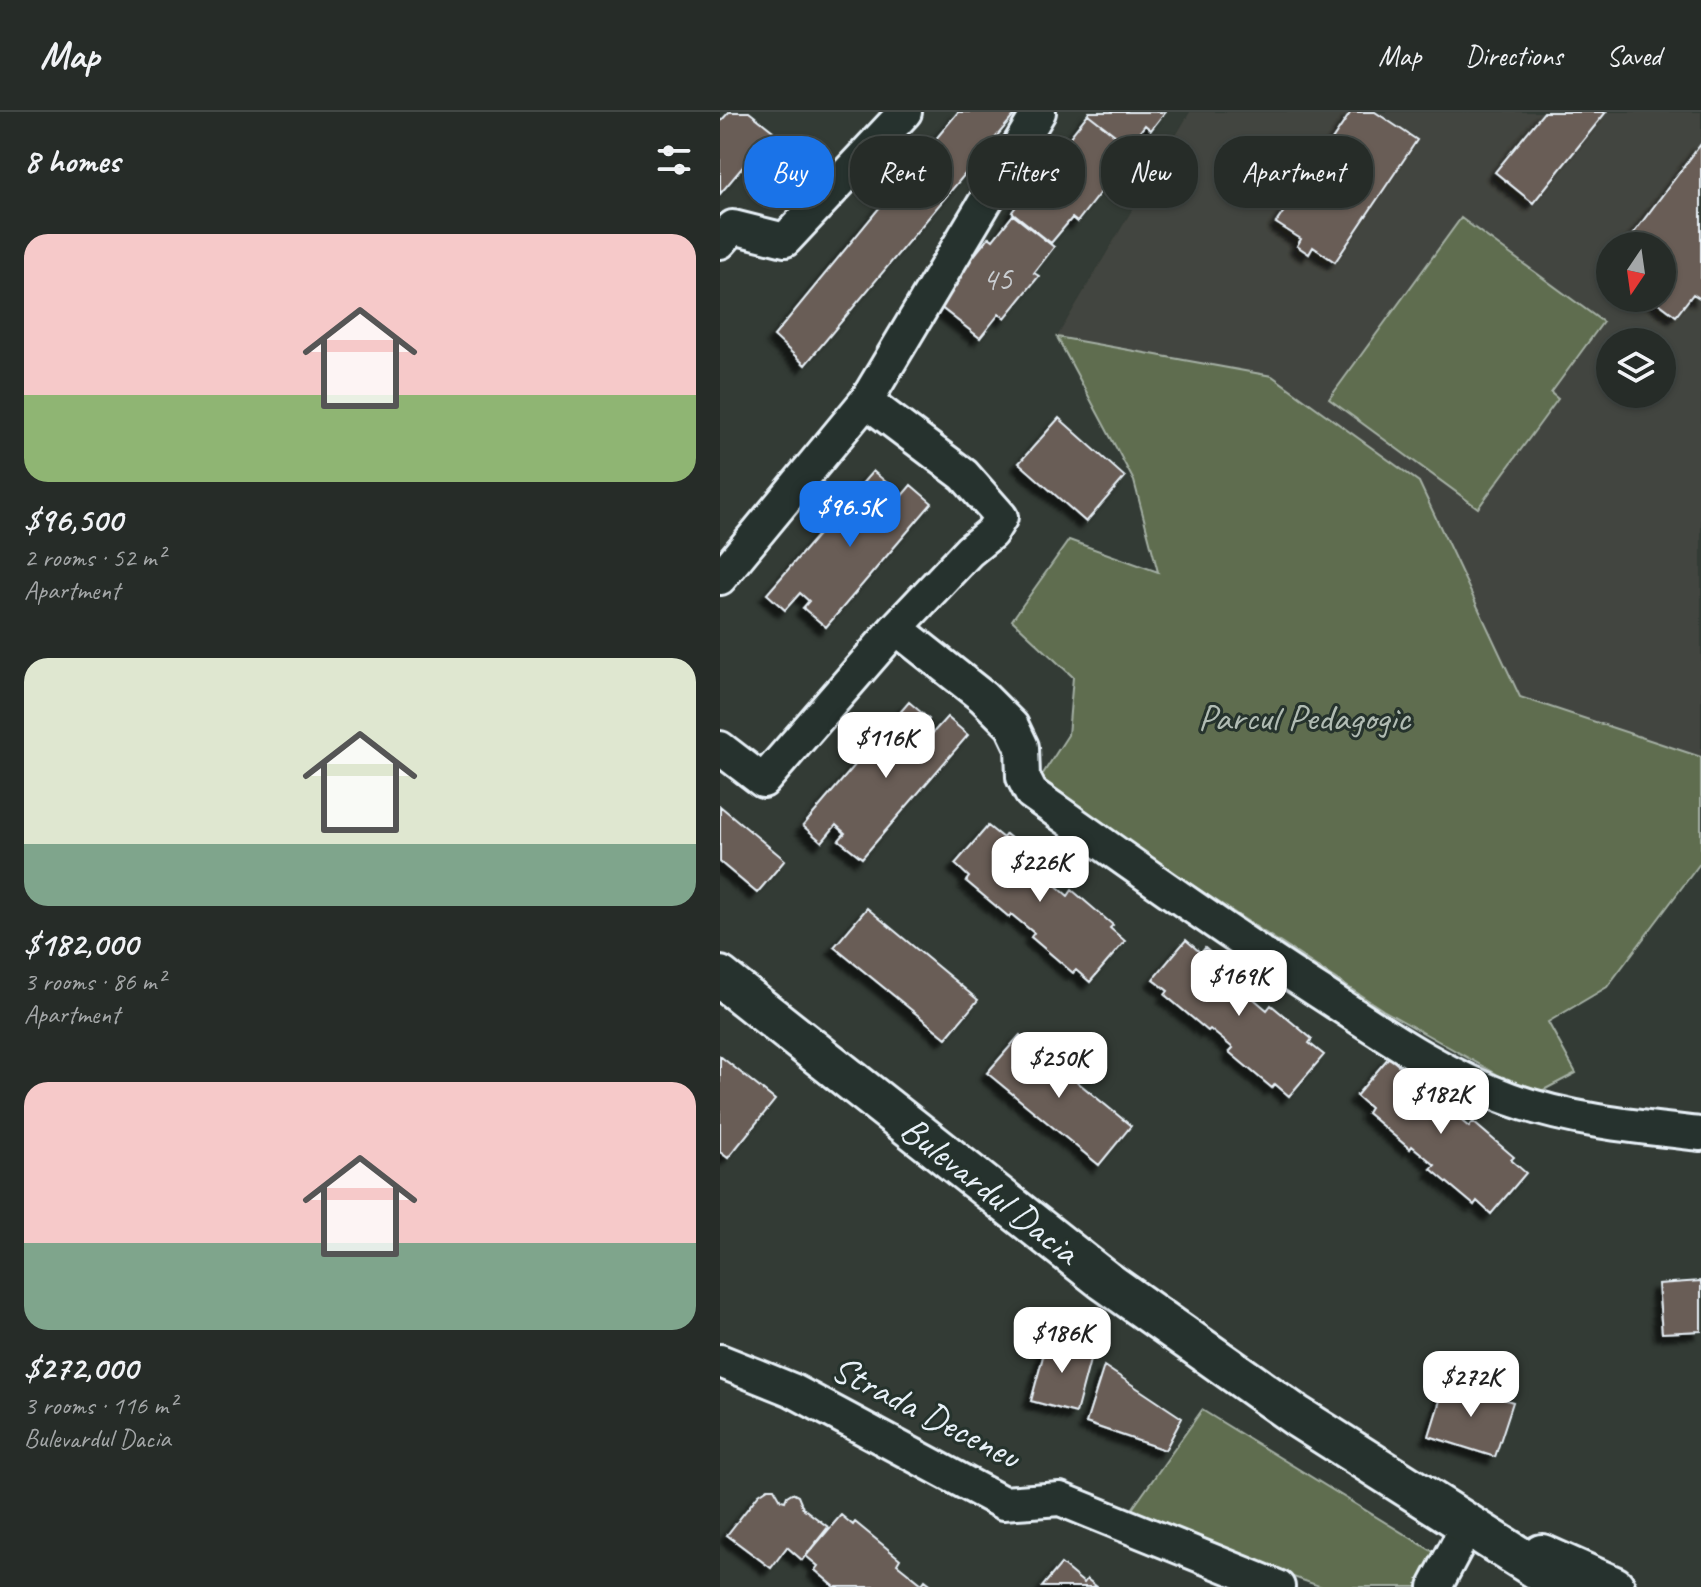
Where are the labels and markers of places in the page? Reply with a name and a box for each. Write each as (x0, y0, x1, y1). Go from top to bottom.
pin: $96.5K (785, 481, 915, 549)
pin: $116K (830, 712, 942, 780)
pin: $226K (984, 836, 1096, 904)
pin: $169K (1183, 950, 1295, 1018)
pin: $250K (1003, 1032, 1115, 1100)
pin: $182K (1385, 1068, 1497, 1136)
pin: $186K (1006, 1307, 1118, 1375)
pin: $272K (1415, 1351, 1527, 1419)

